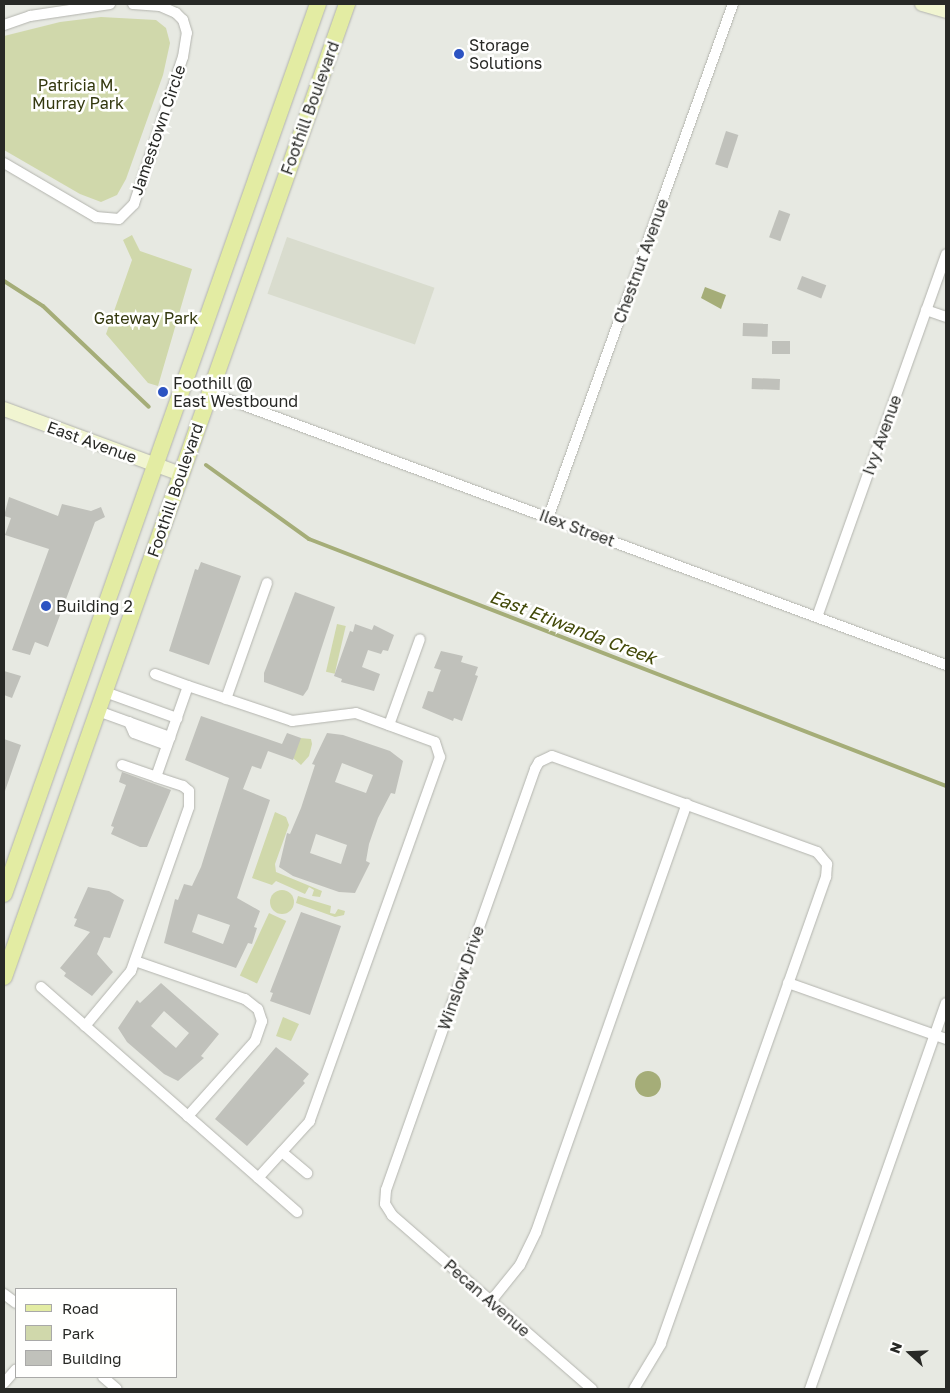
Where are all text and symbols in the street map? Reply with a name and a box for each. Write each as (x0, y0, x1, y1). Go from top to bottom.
place label: Storage Solutions (469, 35, 542, 73)
street label: Foothill Boulevard (277, 39, 343, 177)
marker: Storage Solutions (453, 48, 465, 60)
street label: Jamestown Circle (127, 62, 189, 198)
park label: Patricia M. Murray Park (32, 75, 124, 113)
street label: Chestnut Avenue (610, 196, 672, 326)
park label: Gateway Park (94, 308, 198, 328)
place label: Foothill @ East Westbound (173, 373, 298, 411)
marker: Foothill @ East Westbound (157, 386, 169, 398)
street label: Ivy Avenue (859, 392, 905, 478)
street label: East Avenue (45, 417, 139, 467)
street label: Foothill Boulevard (143, 420, 207, 560)
street label: Ilex Street (537, 505, 617, 551)
water label: East Etiwanda Creek (487, 585, 659, 669)
place label: Building 2 (56, 596, 133, 616)
marker: Building 2 (40, 600, 52, 612)
street label: Winslow Drive (434, 923, 488, 1033)
street label: Pecan Avenue (440, 1255, 534, 1341)
legend (15, 1288, 178, 1378)
text: Road (62, 1299, 99, 1317)
text: Park (62, 1324, 94, 1342)
north arrow (885, 1328, 935, 1378)
text: N (886, 1340, 905, 1356)
text: Building (62, 1349, 122, 1367)

